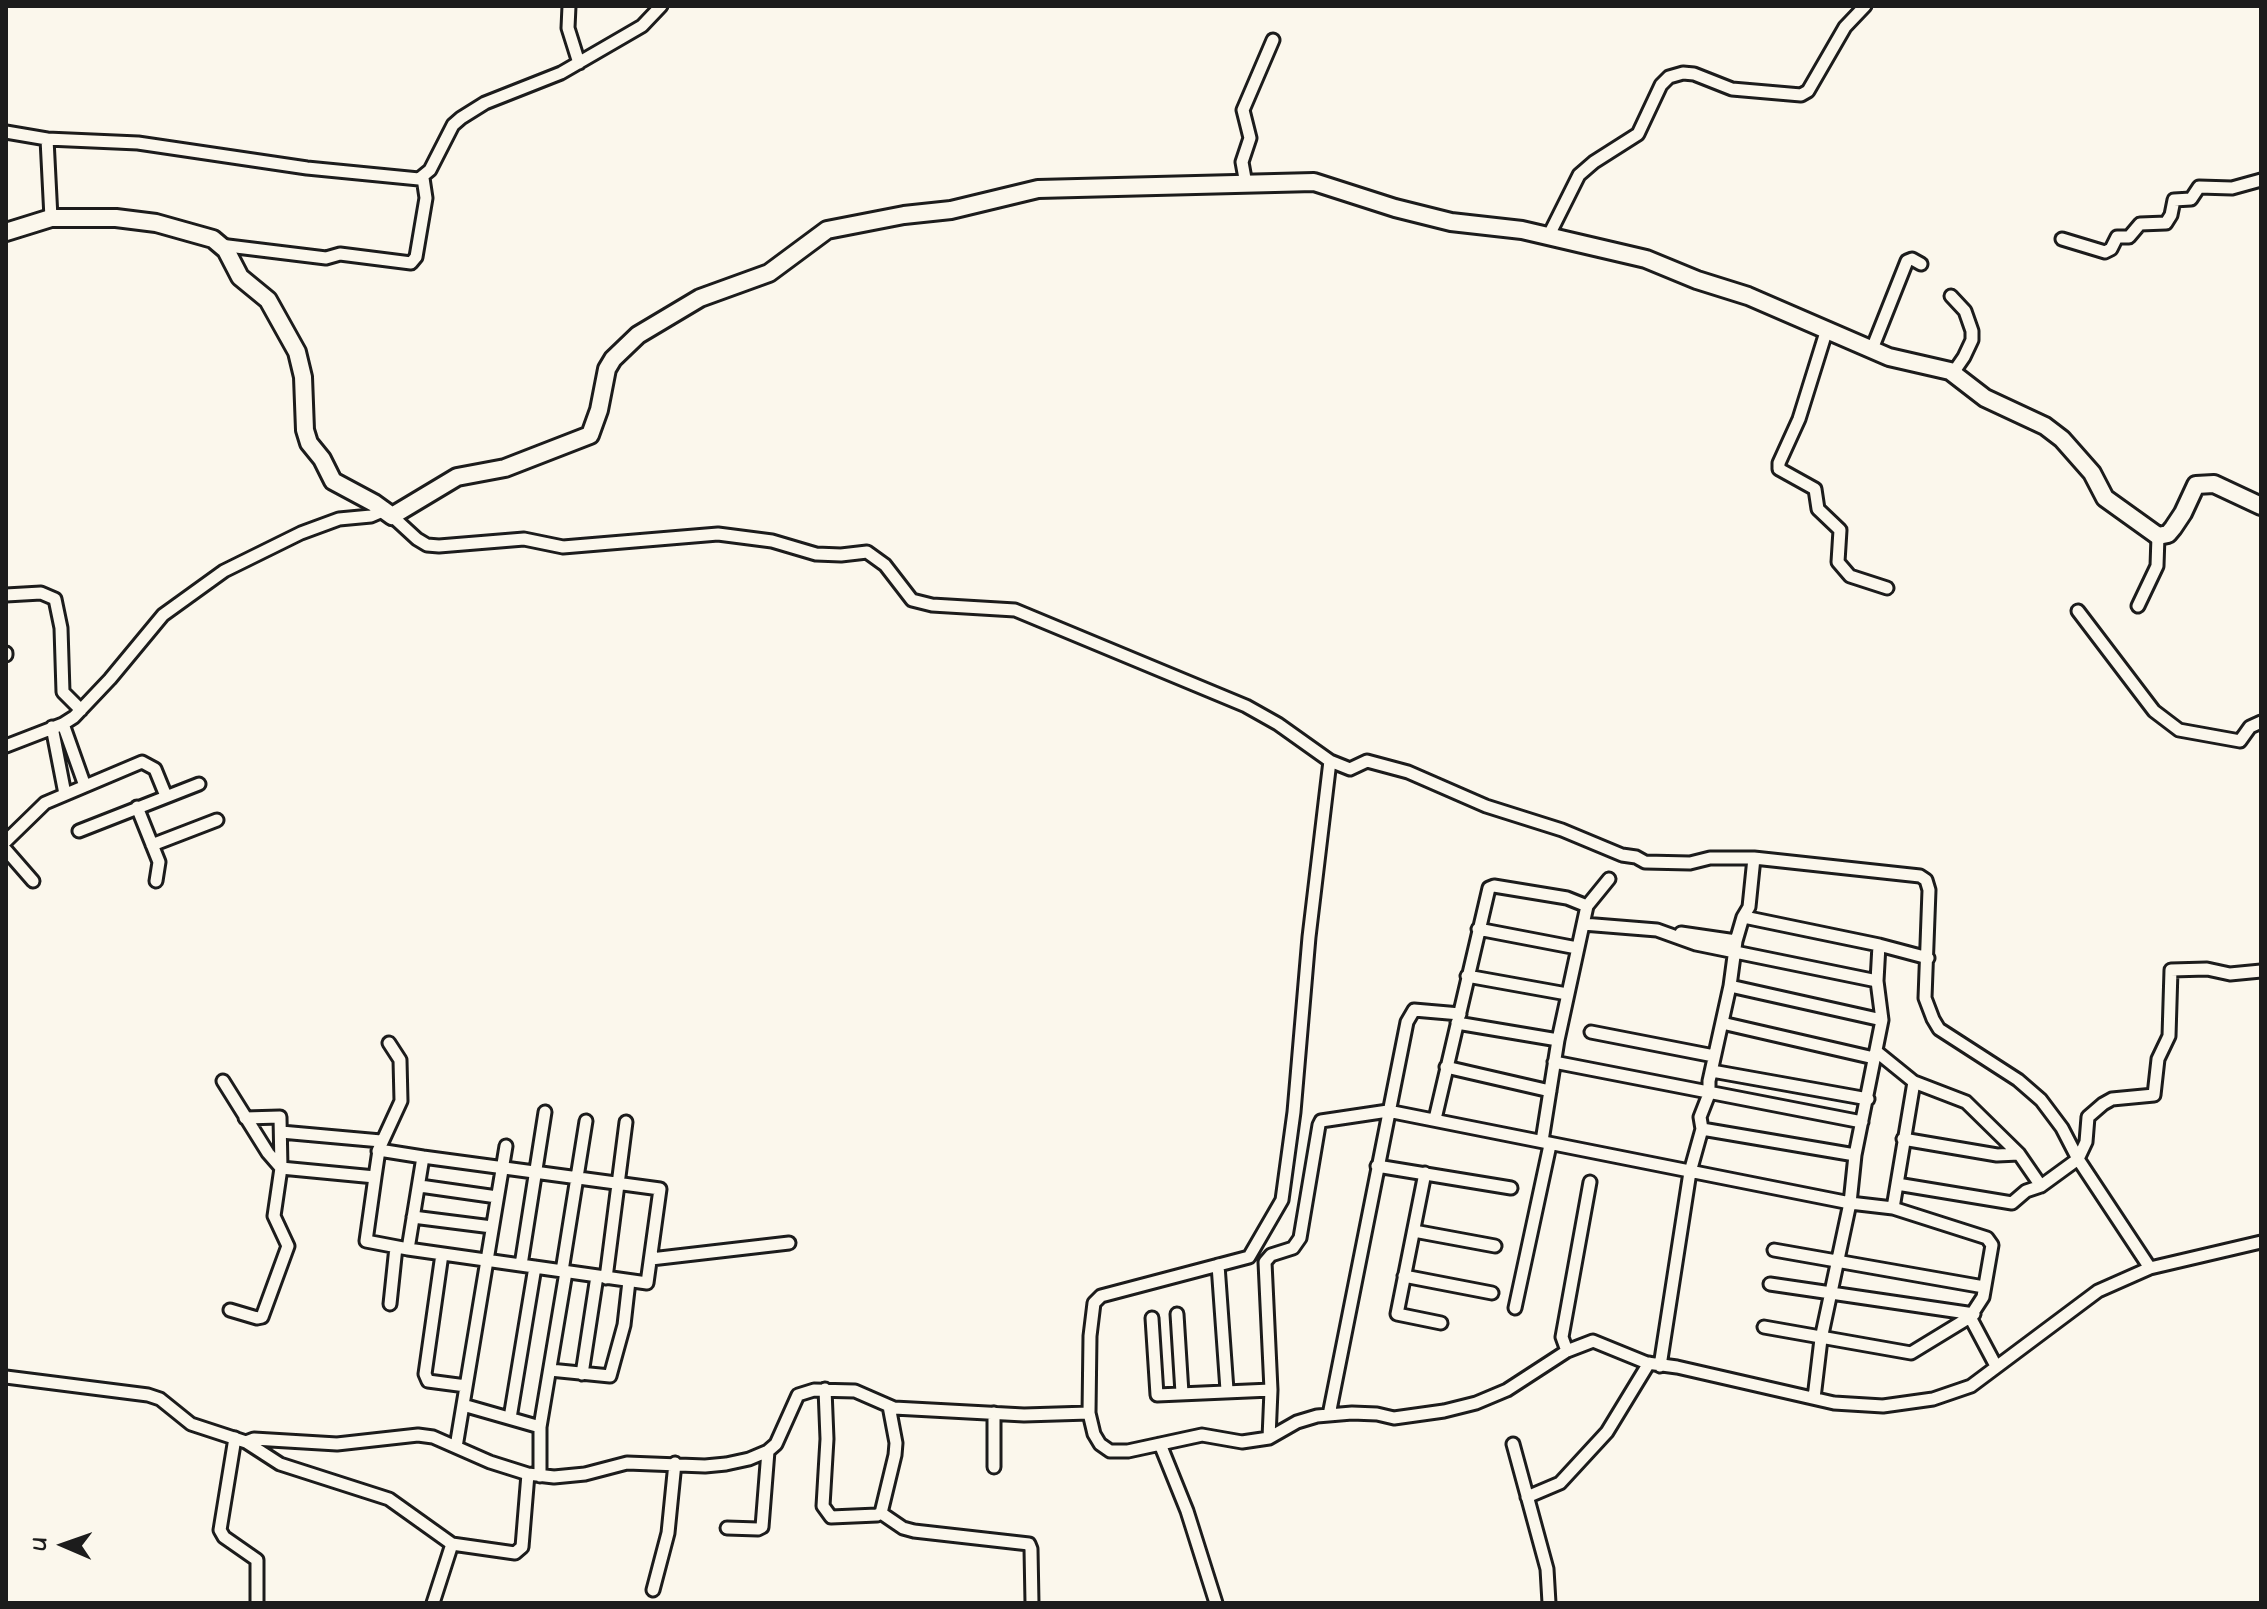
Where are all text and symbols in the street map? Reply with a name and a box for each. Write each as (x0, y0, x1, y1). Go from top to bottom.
north arrow (24, 1505, 104, 1585)
text: U (24, 1537, 55, 1551)

